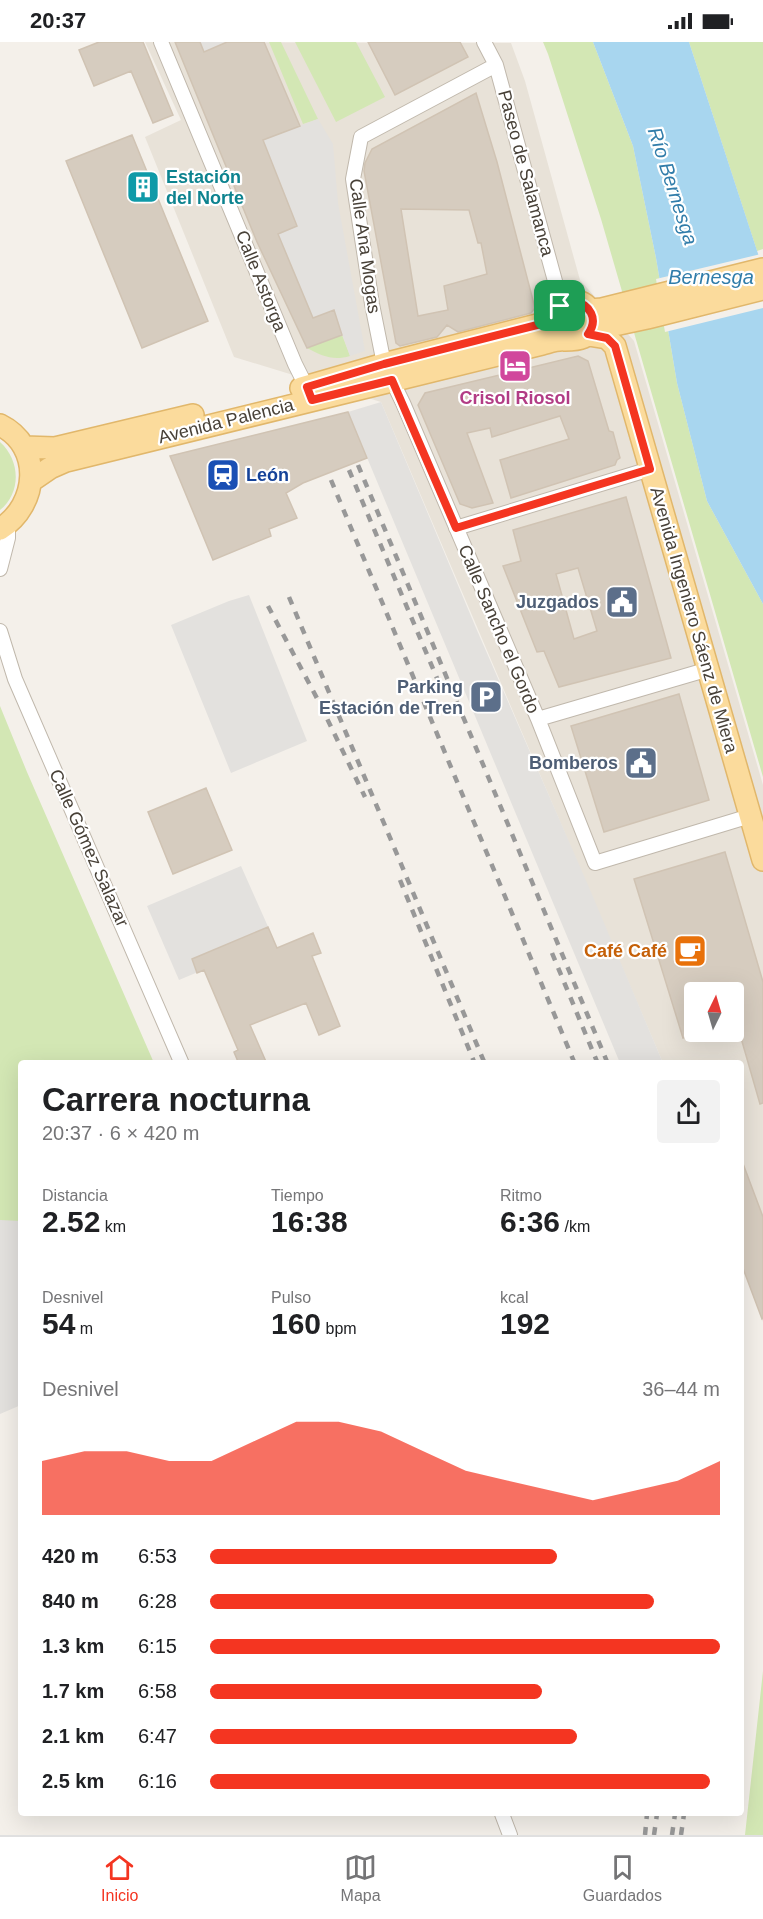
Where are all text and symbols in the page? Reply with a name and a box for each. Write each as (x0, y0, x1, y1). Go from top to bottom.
text: 20:37 (30, 8, 86, 33)
street label: Paseo de Salamanca (494, 88, 558, 259)
water label: Río Bernesga (644, 124, 702, 248)
place label: Estación del Norte (166, 167, 244, 208)
building icon: Estación del Norte (125, 169, 161, 205)
street label: Calle Ana Mogas (346, 177, 384, 315)
street label: Calle Astorga (232, 228, 291, 335)
water label: Bernesga (668, 266, 754, 288)
pin (534, 280, 585, 331)
icon: arrive (543, 289, 576, 322)
hotel icon: Crisol Riosol (497, 348, 533, 384)
place label: Crisol Riosol (459, 388, 571, 408)
street label: Avenida Palencia (156, 394, 297, 447)
station icon: León (205, 457, 241, 493)
place label: León (246, 465, 289, 485)
street label: Avenida Ingeniero Sáenz de Miera (646, 485, 742, 756)
street label: Calle Sancho el Gordo (454, 542, 544, 716)
public building icon: Juzgados (604, 584, 640, 620)
place label: Juzgados (516, 592, 599, 612)
place label: Parking Estación de Tren (319, 677, 463, 718)
parking icon: Parking Estación de Tren (468, 679, 504, 715)
public building icon: Bomberos (623, 745, 659, 781)
place label: Bomberos (529, 753, 618, 773)
street label: Calle Gómez Salazar (45, 766, 133, 930)
cafe icon: Café Café (672, 933, 708, 969)
place label: Café Café (584, 941, 667, 961)
north arrow (684, 982, 744, 1042)
map controls (684, 982, 744, 1042)
button: share (657, 1080, 720, 1143)
text: Carrera nocturna (42, 1081, 310, 1118)
text: 20:37 · 6 × 420 m (42, 1122, 199, 1144)
text: Distancia (42, 1187, 108, 1204)
text: Tiempo (271, 1187, 324, 1204)
text: Ritmo (500, 1187, 542, 1204)
text: 2.52 (42, 1205, 100, 1238)
text: 16:38 (271, 1205, 348, 1238)
text: 6:36 (500, 1205, 560, 1238)
text: km (100, 1218, 126, 1235)
text: /km (560, 1218, 590, 1235)
text: Desnivel (42, 1289, 103, 1306)
text: Pulso (271, 1289, 311, 1306)
text: kcal (500, 1289, 528, 1306)
text: 54 (42, 1307, 75, 1340)
text: 160 (271, 1307, 321, 1340)
text: 192 (500, 1307, 550, 1340)
text: m (75, 1320, 93, 1337)
text: bpm (321, 1320, 357, 1337)
text: Desnivel (42, 1378, 119, 1400)
text: 36–44 m (642, 1378, 720, 1400)
text: 420 m (42, 1545, 99, 1567)
text: 6:53 (138, 1545, 177, 1567)
text: 840 m (42, 1590, 99, 1612)
text: 6:28 (138, 1590, 177, 1612)
text: 1.3 km (42, 1635, 104, 1657)
text: 6:15 (138, 1635, 177, 1657)
text: 1.7 km (42, 1680, 104, 1702)
text: 6:58 (138, 1680, 177, 1702)
text: 2.1 km (42, 1725, 104, 1747)
text: 6:47 (138, 1725, 177, 1747)
text: 2.5 km (42, 1770, 104, 1792)
text: 6:16 (138, 1770, 177, 1792)
tab: Inicio (101, 1851, 138, 1905)
tab: Mapa (341, 1851, 381, 1905)
tab: Guardados (583, 1851, 662, 1905)

